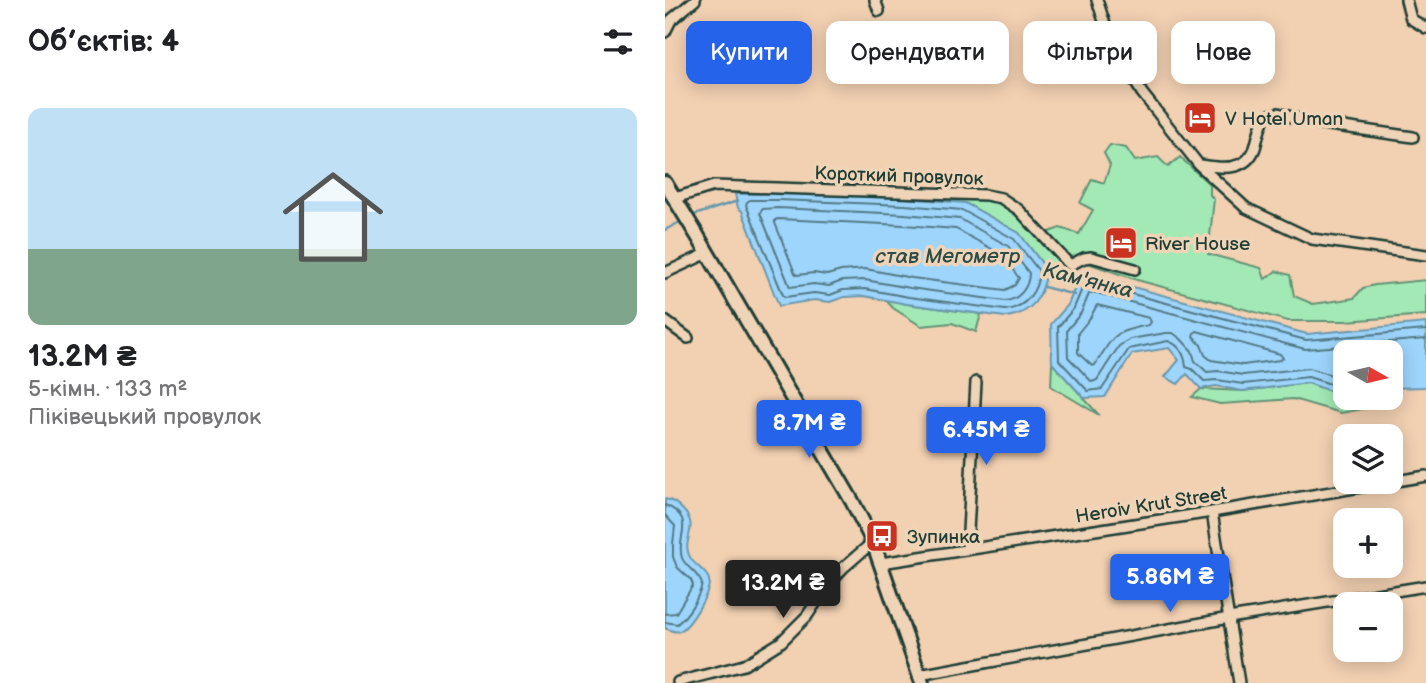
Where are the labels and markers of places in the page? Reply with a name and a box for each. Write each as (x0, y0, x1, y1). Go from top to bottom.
hotel icon: V Hotel Uman (1181, 99, 1219, 137)
place label: V Hotel Uman (1225, 108, 1343, 131)
hotel icon: River House (1102, 224, 1140, 262)
place label: River House (1145, 233, 1250, 256)
pin: 8.7M ₴ (752, 400, 866, 460)
pin: 6.45M ₴ (921, 407, 1051, 467)
bus stop icon: Зупинка (863, 517, 901, 555)
place label: Зупинка (907, 526, 980, 549)
pin: 5.86M ₴ (1105, 554, 1235, 614)
pin: 13.2M ₴ (718, 560, 848, 620)

